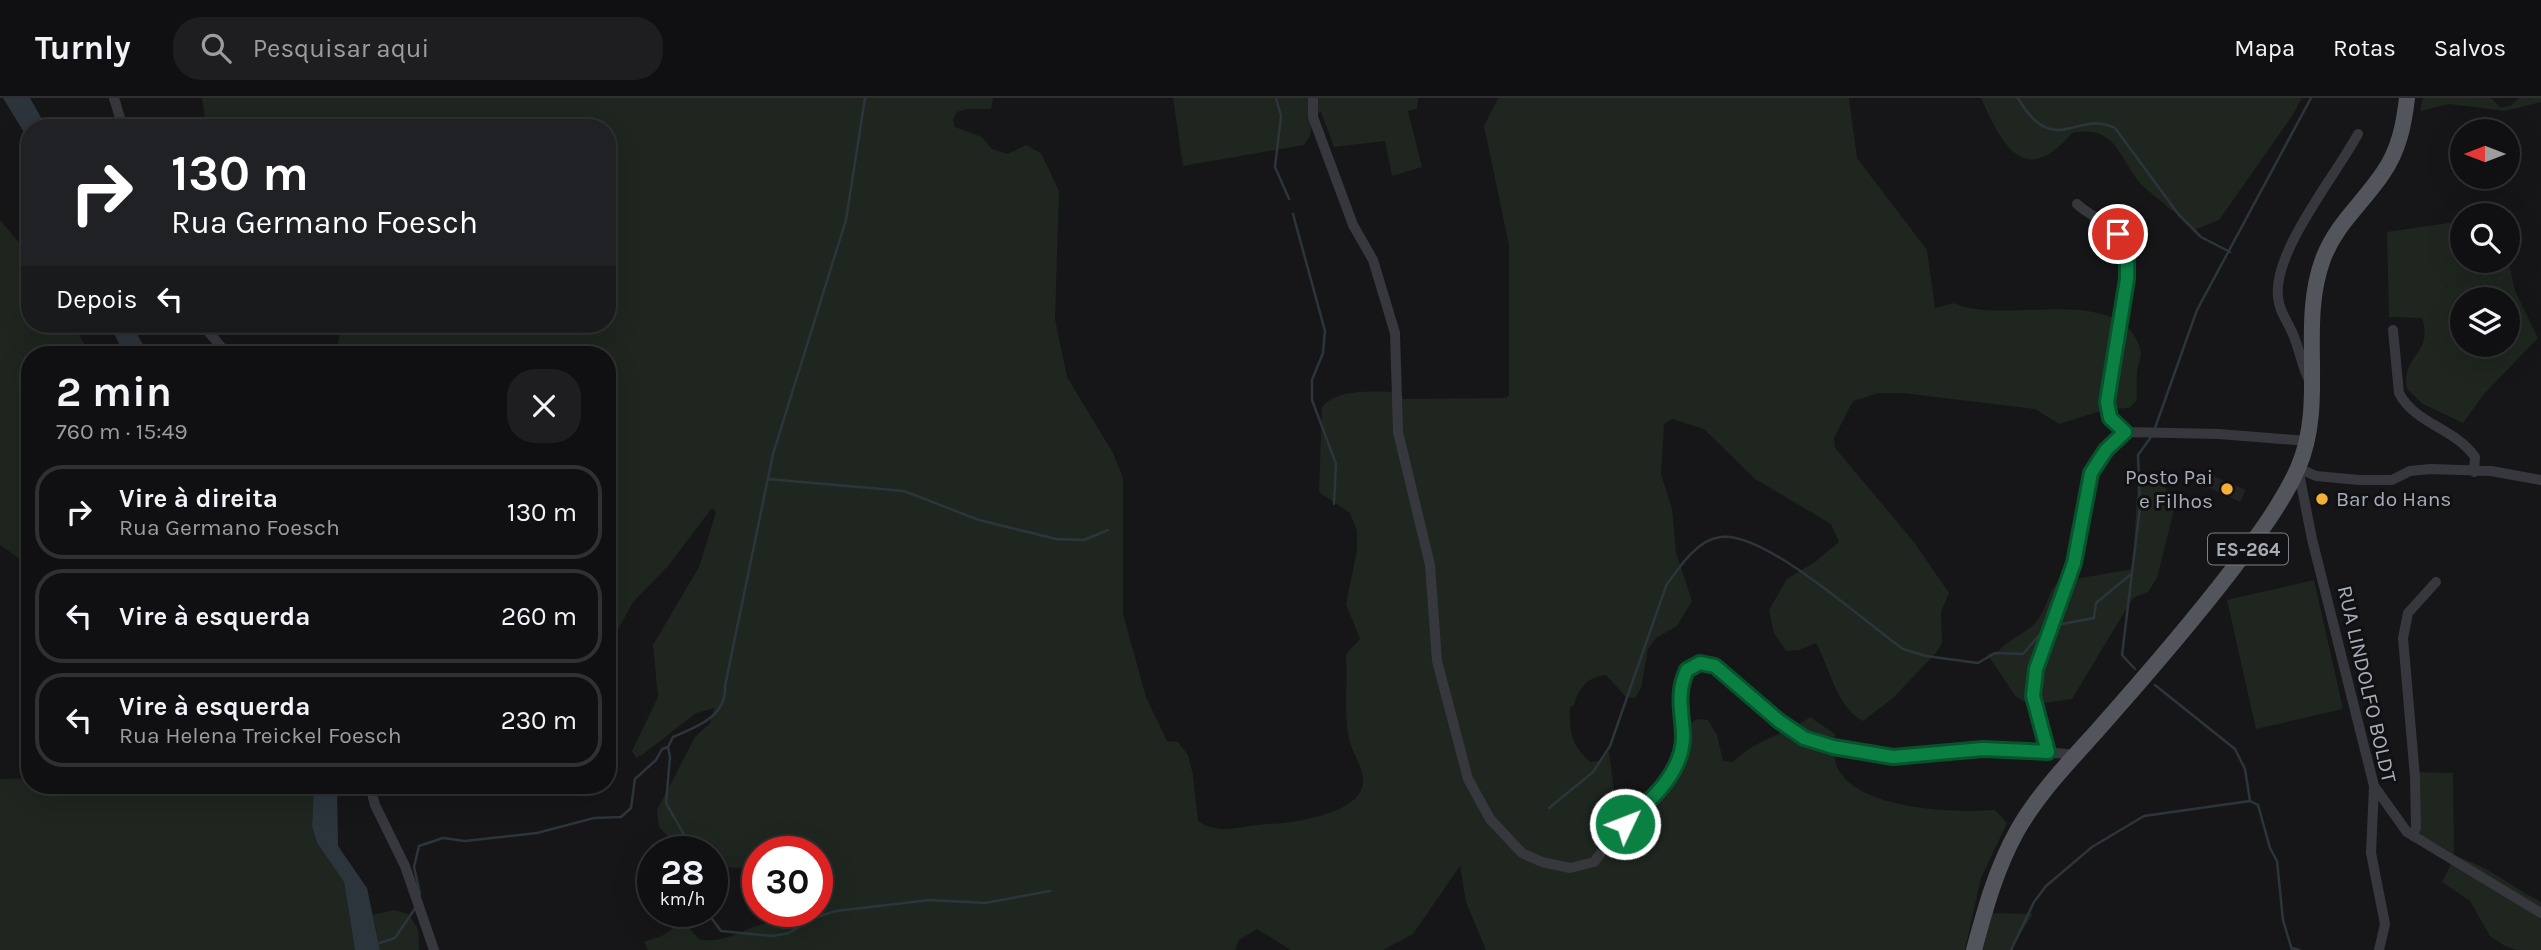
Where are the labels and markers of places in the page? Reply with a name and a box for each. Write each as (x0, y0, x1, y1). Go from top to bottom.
pin (2088, 204, 2148, 264)
place label: Posto Pai e Filhos (2125, 465, 2213, 513)
marker: Posto Pai e Filhos (2219, 481, 2235, 497)
place label: Bar do Hans (2336, 487, 2451, 511)
marker: Bar do Hans (2314, 491, 2330, 507)

